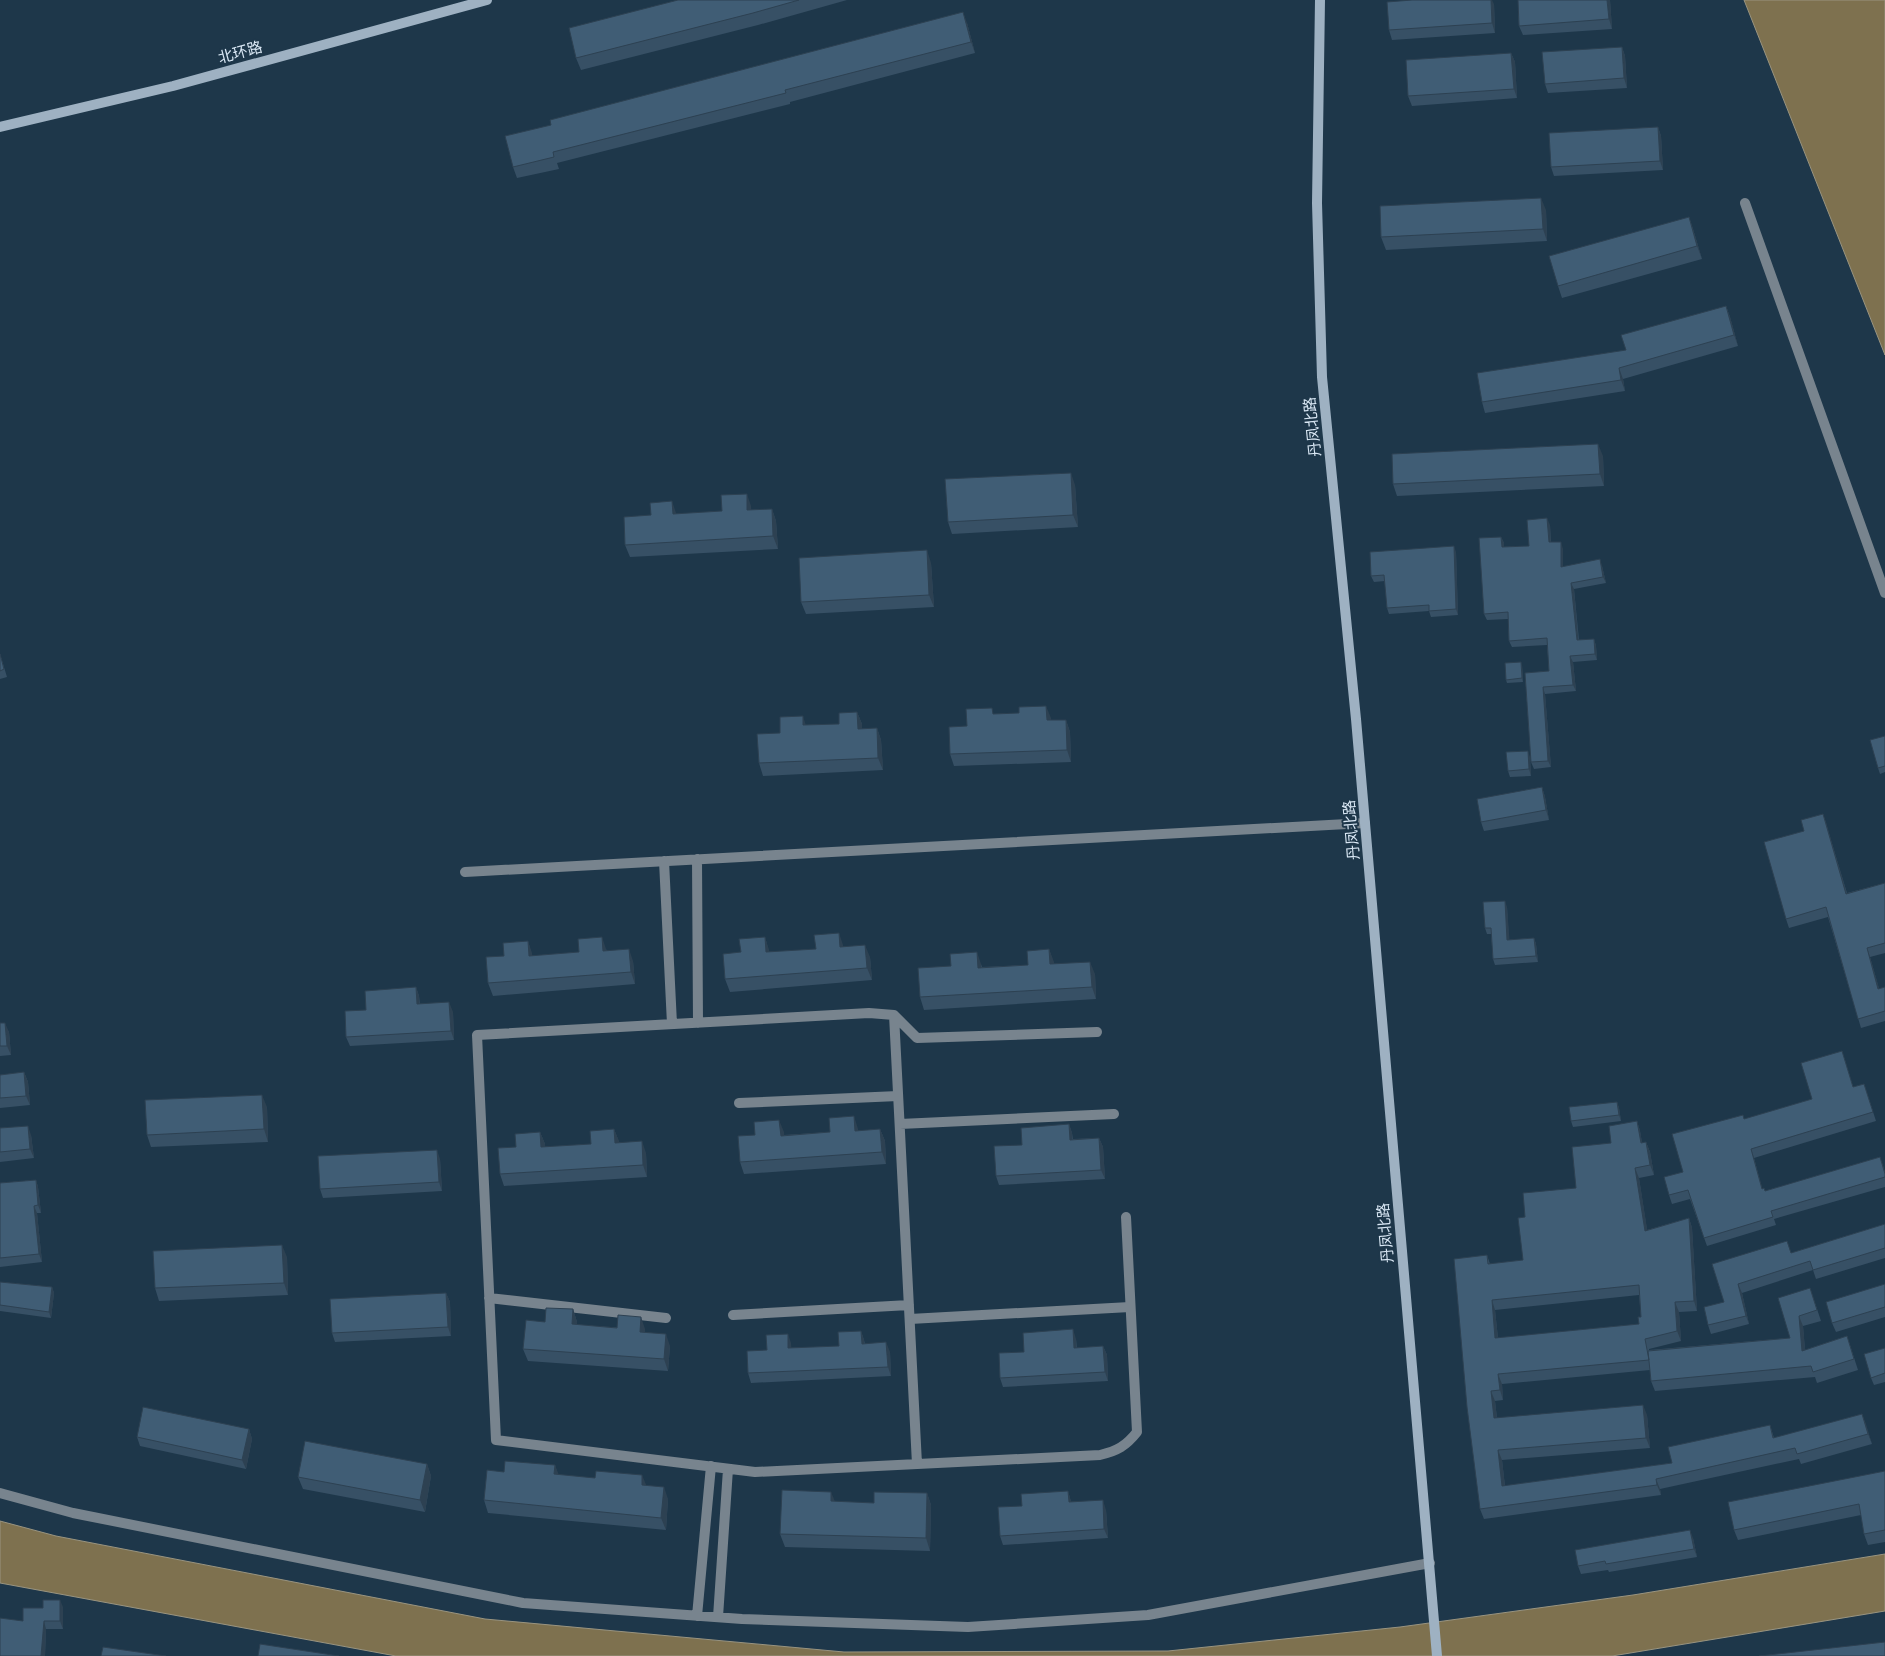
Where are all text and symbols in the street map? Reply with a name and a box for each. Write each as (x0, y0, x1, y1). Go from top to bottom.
street label: 北环路 (216, 37, 264, 67)
street label: 丹凤北路 (1299, 396, 1325, 458)
street label: 丹凤北路 (1339, 799, 1363, 861)
street label: 丹凤北路 (1373, 1202, 1397, 1264)

